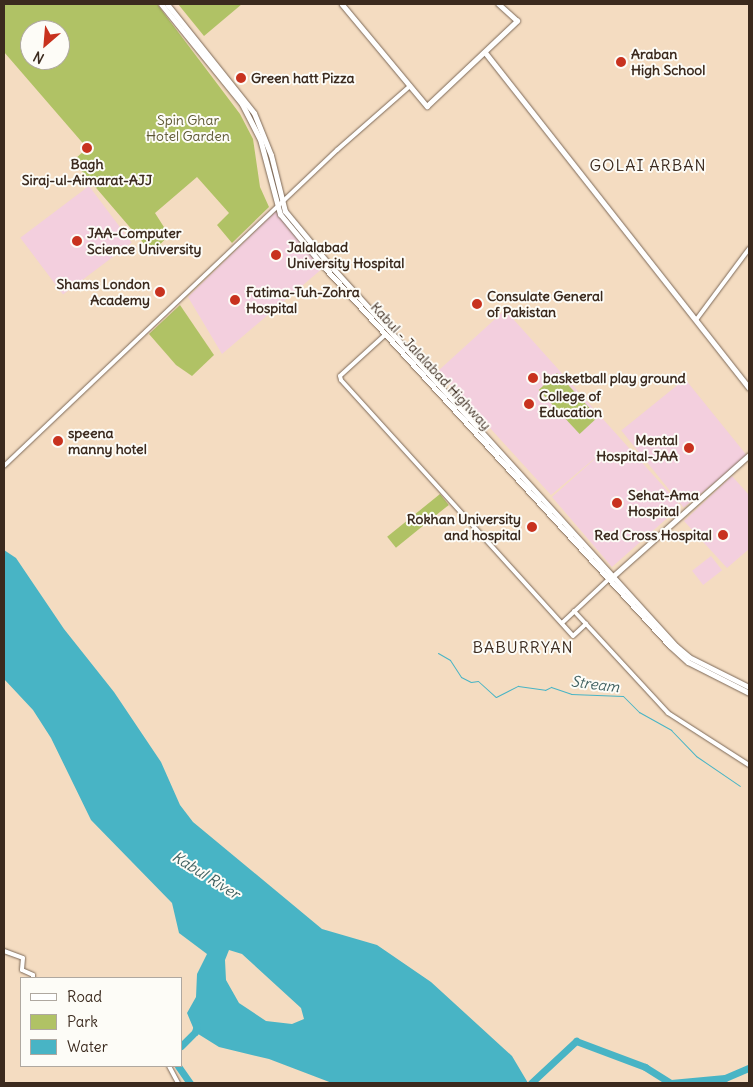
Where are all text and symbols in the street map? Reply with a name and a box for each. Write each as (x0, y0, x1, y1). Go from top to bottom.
north arrow (20, 20, 70, 70)
place label: Araban High School (631, 46, 705, 78)
text: N (30, 47, 47, 68)
marker: Araban High School (615, 56, 627, 68)
place label: Green hatt Pizza (251, 70, 355, 86)
marker: Green hatt Pizza (235, 72, 247, 84)
park label: Spin Ghar Hotel Garden (146, 112, 230, 144)
marker: Bagh Siraj-ul-Aimarat-AJJ (81, 142, 93, 154)
district label: GOLAI ARBAN (588, 155, 708, 175)
place label: Bagh Siraj-ul-Aimarat-AJJ (22, 156, 152, 188)
place label: JAA-Computer Science University (87, 225, 201, 258)
marker: JAA-Computer Science University (71, 235, 83, 247)
place label: Jalalabad University Hospital (287, 239, 404, 272)
marker: Jalalabad University Hospital (269, 248, 283, 262)
place label: Shams London Academy (57, 276, 150, 308)
place label: Fatima-Tuh-Zohra Hospital (246, 284, 360, 316)
marker: Shams London Academy (154, 286, 166, 298)
place label: Consulate General of Pakistan (487, 288, 603, 321)
marker: Fatima-Tuh-Zohra Hospital (228, 293, 242, 307)
marker: Consulate General of Pakistan (471, 298, 483, 310)
street label: Kabul - Jalalabad Highway (367, 299, 495, 433)
place label: basketball play ground (543, 370, 686, 386)
marker: basketball play ground (527, 372, 539, 384)
place label: College of Education (539, 388, 602, 421)
marker: College of Education (523, 398, 535, 410)
place label: speena manny hotel (68, 425, 147, 458)
place label: Mental Hospital-JAA (596, 432, 678, 464)
marker: speena manny hotel (52, 435, 64, 447)
marker: Mental Hospital-JAA (682, 441, 696, 455)
place label: Sehat-Ama Hospital (628, 487, 699, 520)
marker: Sehat-Ama Hospital (610, 496, 624, 510)
place label: Rokhan University and hospital (407, 511, 521, 544)
marker: Rokhan University and hospital (525, 520, 539, 534)
place label: Red Cross Hospital (594, 527, 712, 543)
marker: Red Cross Hospital (716, 528, 730, 542)
district label: BABURRYAN (471, 637, 575, 657)
water label: Stream (570, 672, 620, 696)
water label: Kabul River (169, 847, 243, 903)
legend (20, 977, 182, 1067)
text: Road (67, 987, 102, 1006)
text: Park (67, 1012, 98, 1031)
text: Water (67, 1037, 108, 1056)

